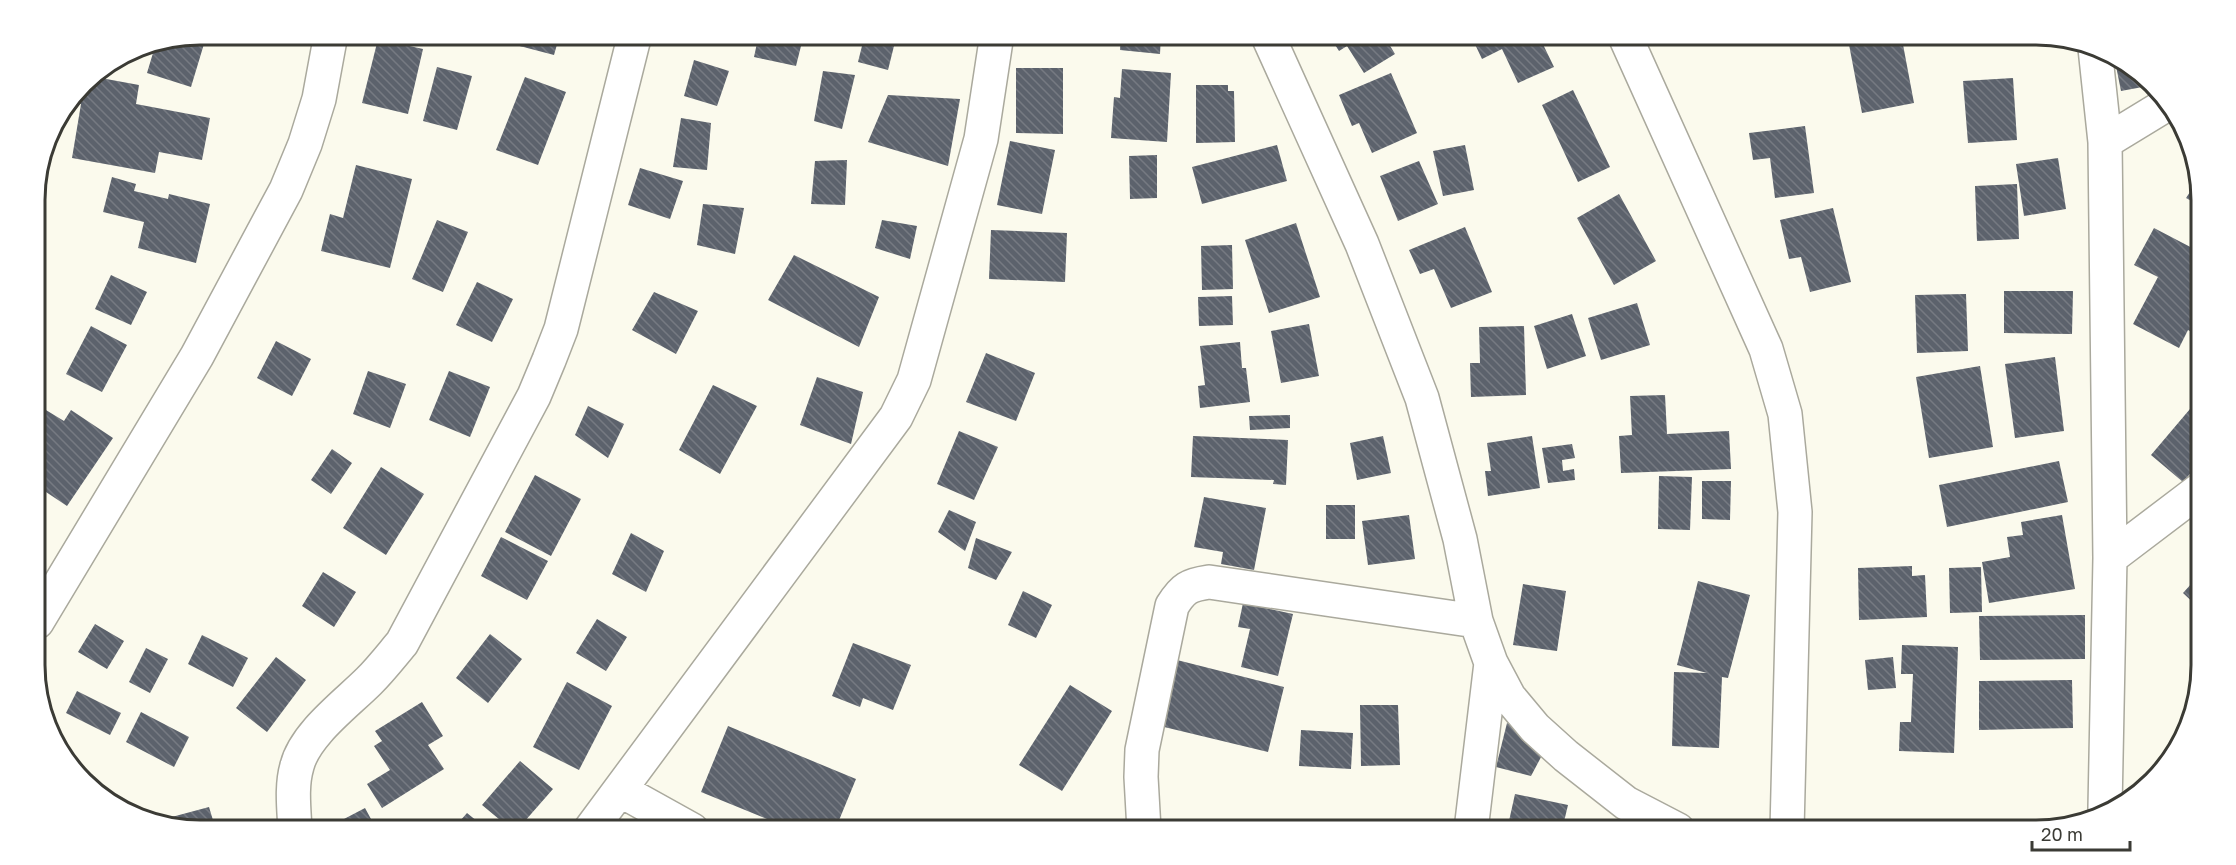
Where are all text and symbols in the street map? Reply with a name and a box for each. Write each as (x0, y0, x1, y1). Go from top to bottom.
scale bar (2032, 814, 2130, 852)
text: 20 m (2041, 823, 2083, 845)

